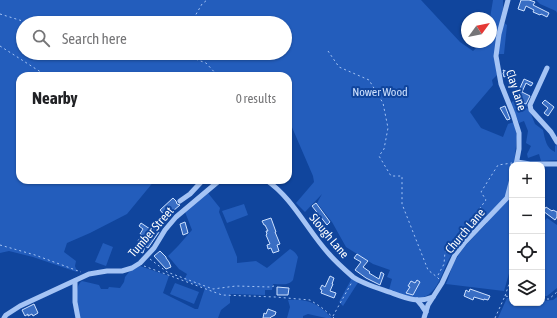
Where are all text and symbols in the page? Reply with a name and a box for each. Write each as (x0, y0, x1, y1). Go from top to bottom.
north arrow (461, 12, 497, 48)
search box (16, 16, 292, 60)
icon: search (30, 27, 52, 49)
text: Search here (62, 30, 127, 47)
street label: Clay Lane (503, 68, 529, 112)
park label: Nower Wood (352, 85, 408, 99)
text: Nearby (32, 88, 78, 108)
text: 0 results (236, 91, 276, 106)
map controls (509, 162, 545, 306)
button: + (509, 162, 545, 198)
button: − (509, 198, 545, 234)
street label: Tumber Street (125, 204, 177, 260)
street label: Church Lane (442, 206, 488, 256)
street label: Slough Lane (306, 211, 352, 261)
button: locate (509, 234, 545, 270)
button: layers (509, 270, 545, 306)

